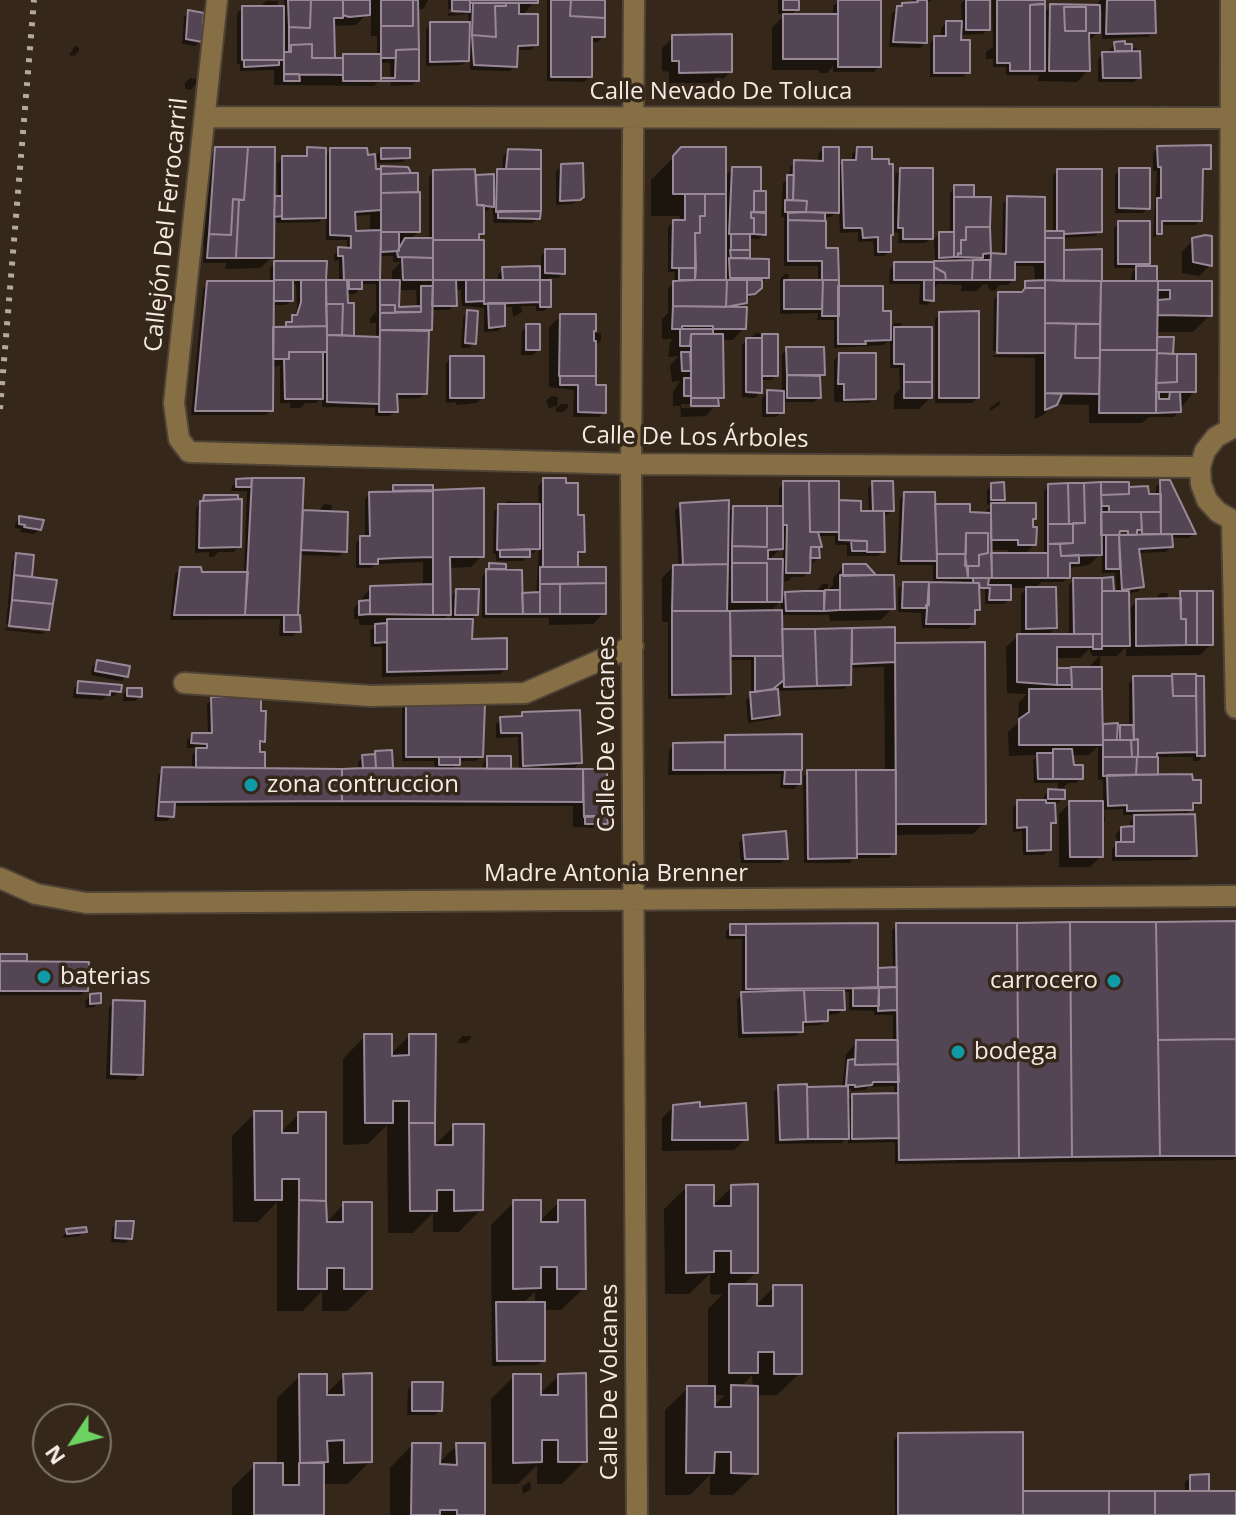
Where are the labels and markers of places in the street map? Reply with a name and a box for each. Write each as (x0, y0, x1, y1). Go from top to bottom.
place label: zona contruccion (267, 771, 459, 799)
marker: zona contruccion (242, 776, 260, 794)
place label: baterias (60, 963, 151, 991)
place label: carrocero (990, 967, 1098, 995)
marker: baterias (35, 968, 53, 986)
marker: carrocero (1105, 972, 1123, 990)
place label: bodega (974, 1038, 1058, 1066)
marker: bodega (949, 1043, 967, 1061)

